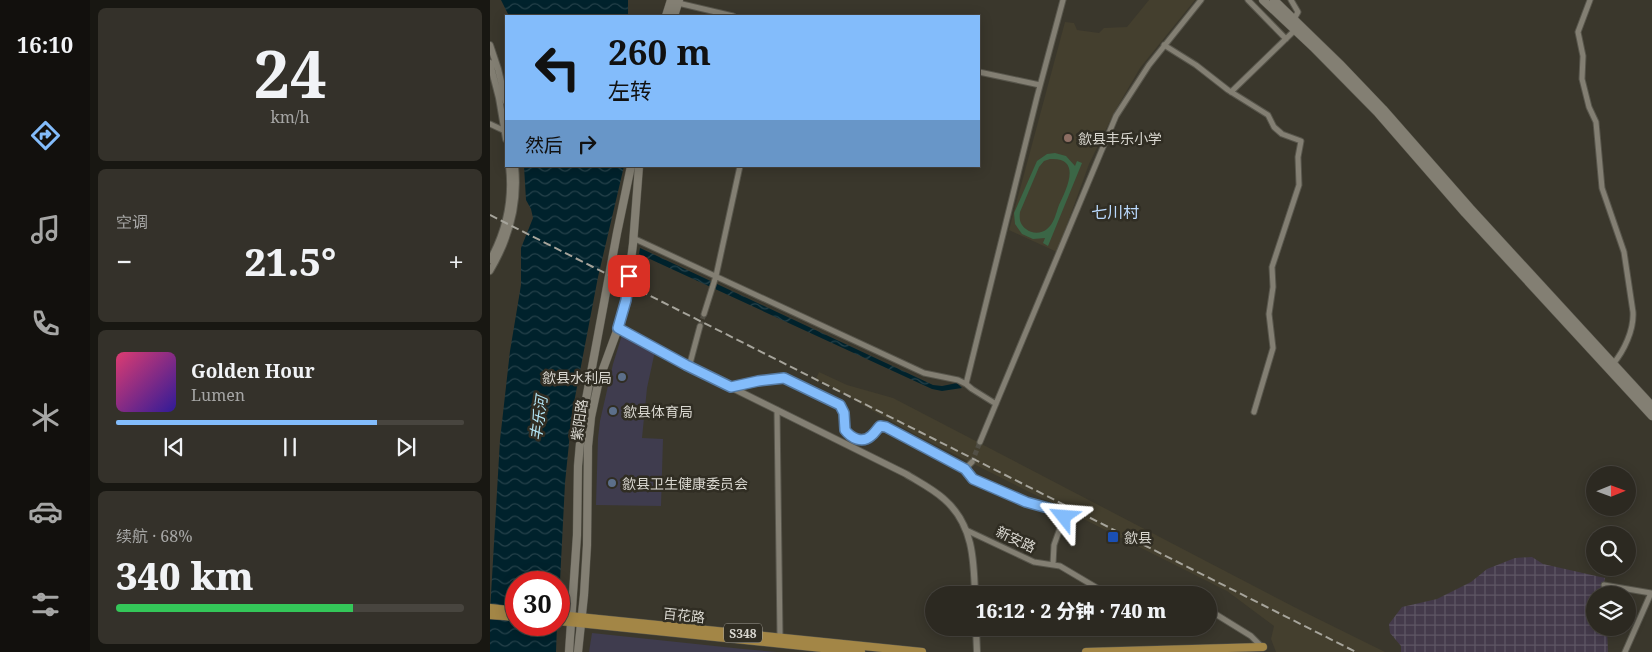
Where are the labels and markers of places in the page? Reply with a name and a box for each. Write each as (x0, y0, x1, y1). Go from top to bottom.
place label: 歙县丰乐小学 (1078, 129, 1162, 148)
marker: 歙县丰乐小学 (1062, 132, 1074, 144)
pin (608, 255, 650, 297)
place label: 歙县水利局 (542, 368, 612, 387)
marker: 歙县水利局 (616, 371, 628, 383)
place label: 歙县体育局 (623, 402, 693, 421)
marker: 歙县体育局 (607, 405, 619, 417)
place label: 歙县卫生健康委员会 (622, 474, 748, 493)
marker: 歙县卫生健康委员会 (606, 477, 618, 489)
place label: 歙县 (1124, 528, 1152, 547)
marker: 歙县 (1106, 530, 1120, 544)

